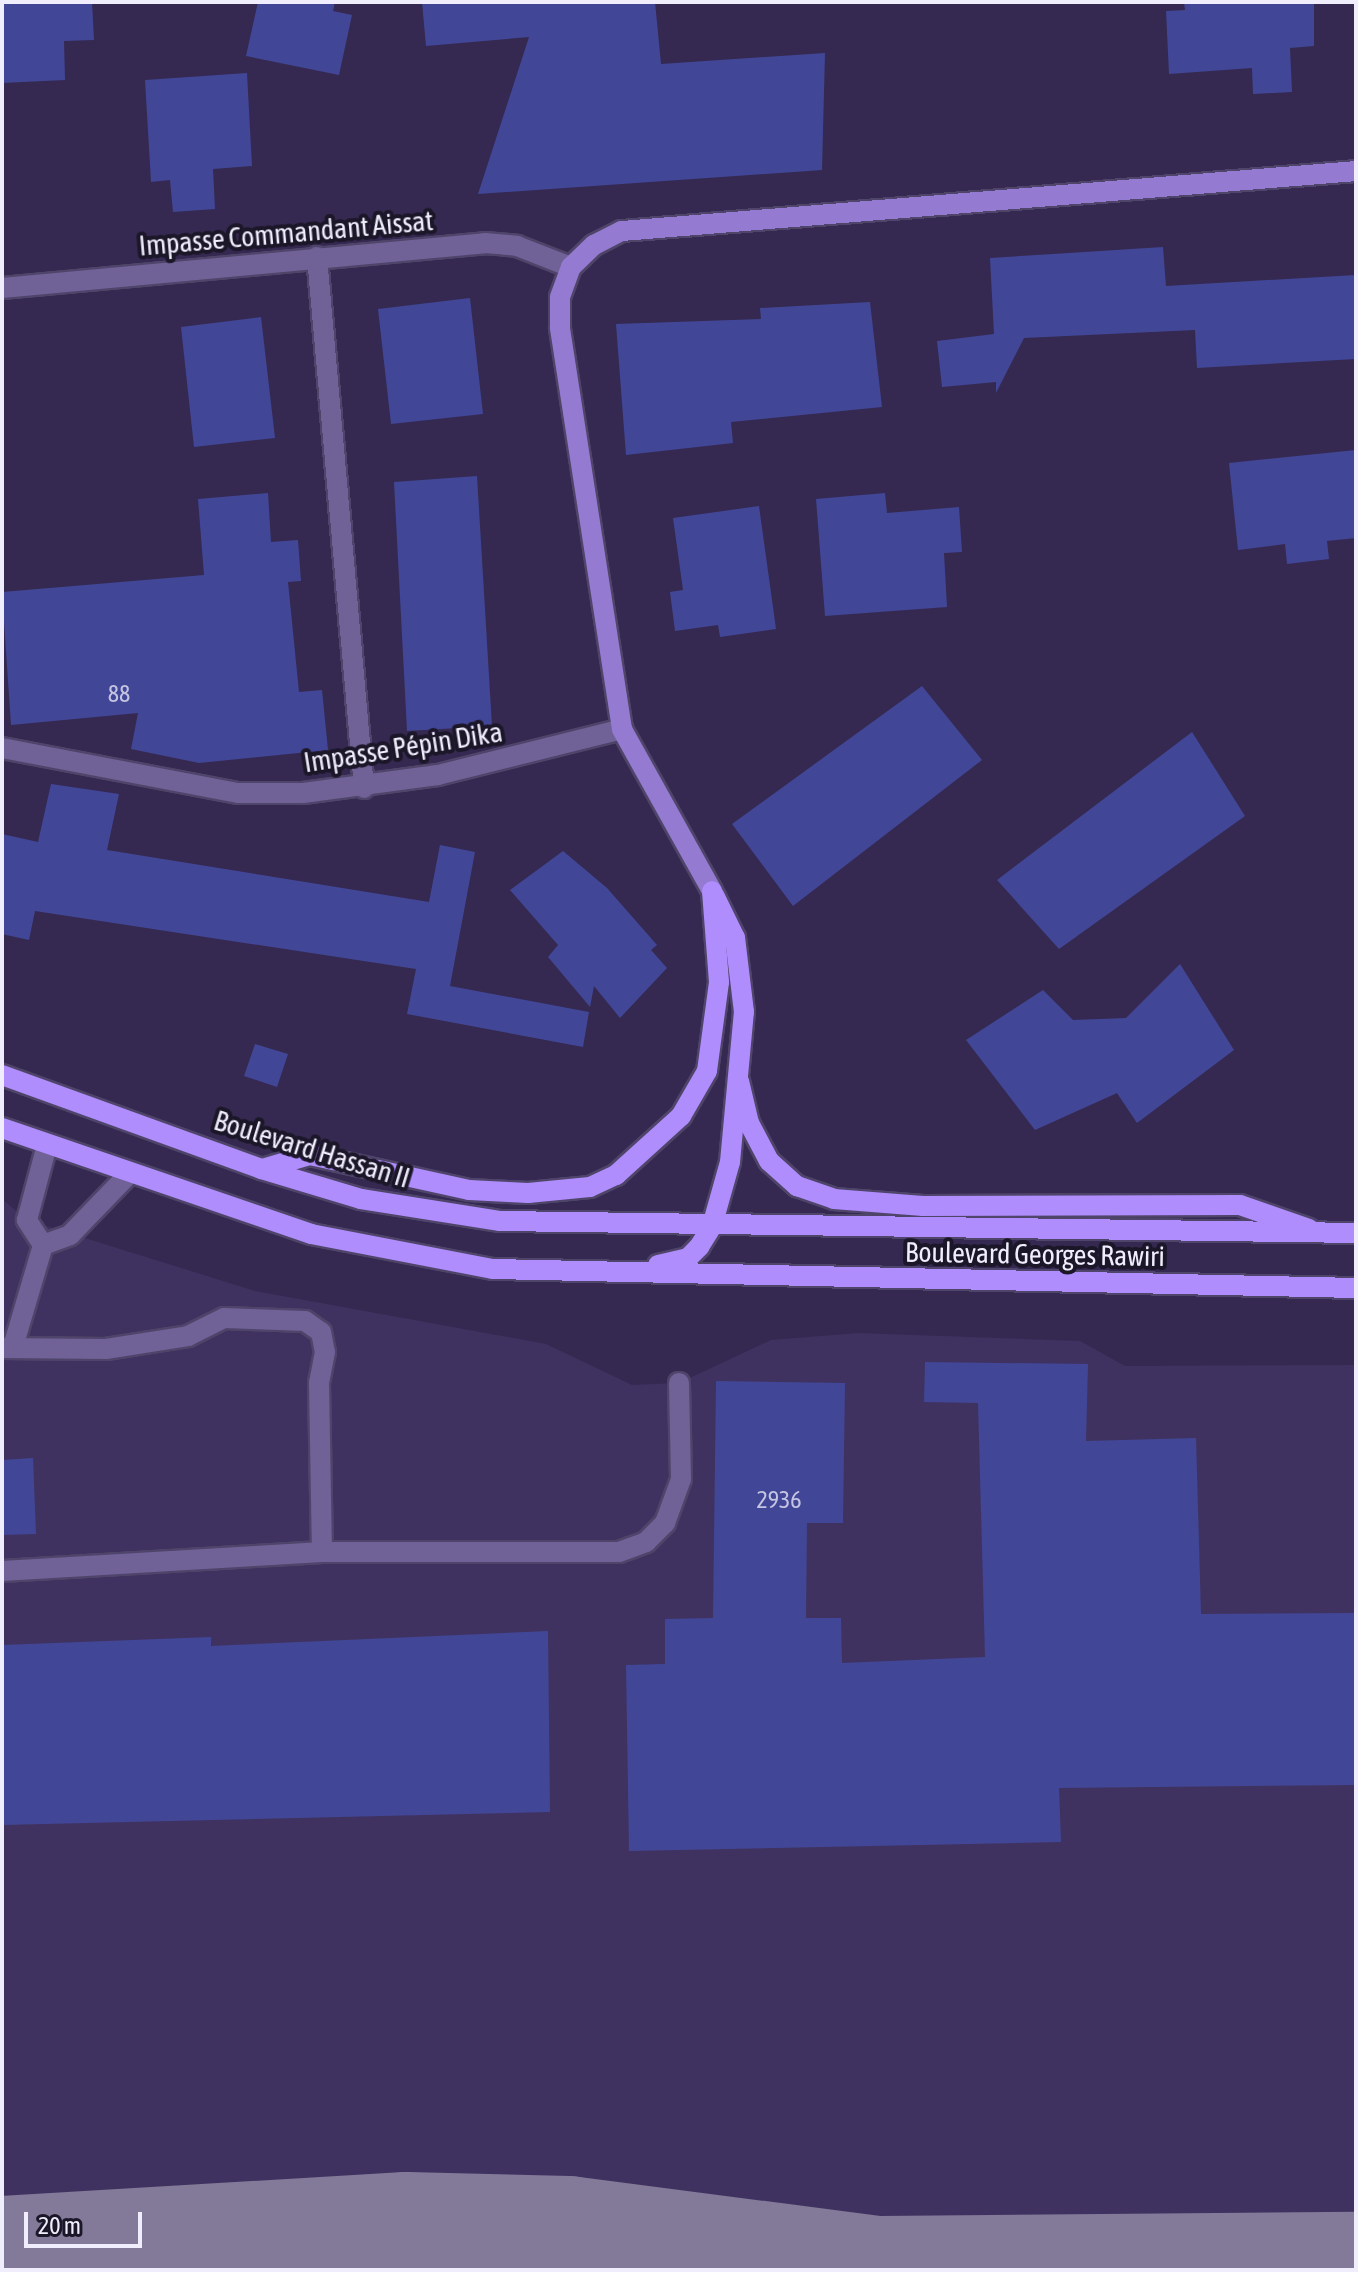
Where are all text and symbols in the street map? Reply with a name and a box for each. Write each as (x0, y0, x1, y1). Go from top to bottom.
street label: Impasse Commandant Aissat (137, 203, 435, 263)
house number: 88 (108, 680, 130, 708)
street label: Impasse Pépin Dika (301, 715, 505, 779)
street label: Boulevard Hassan II (210, 1103, 414, 1195)
street label: Boulevard Georges Rawiri (905, 1235, 1165, 1273)
house number: 2936 (756, 1486, 802, 1514)
scale bar (28, 2196, 146, 2246)
text: 20 m (38, 2212, 81, 2239)

